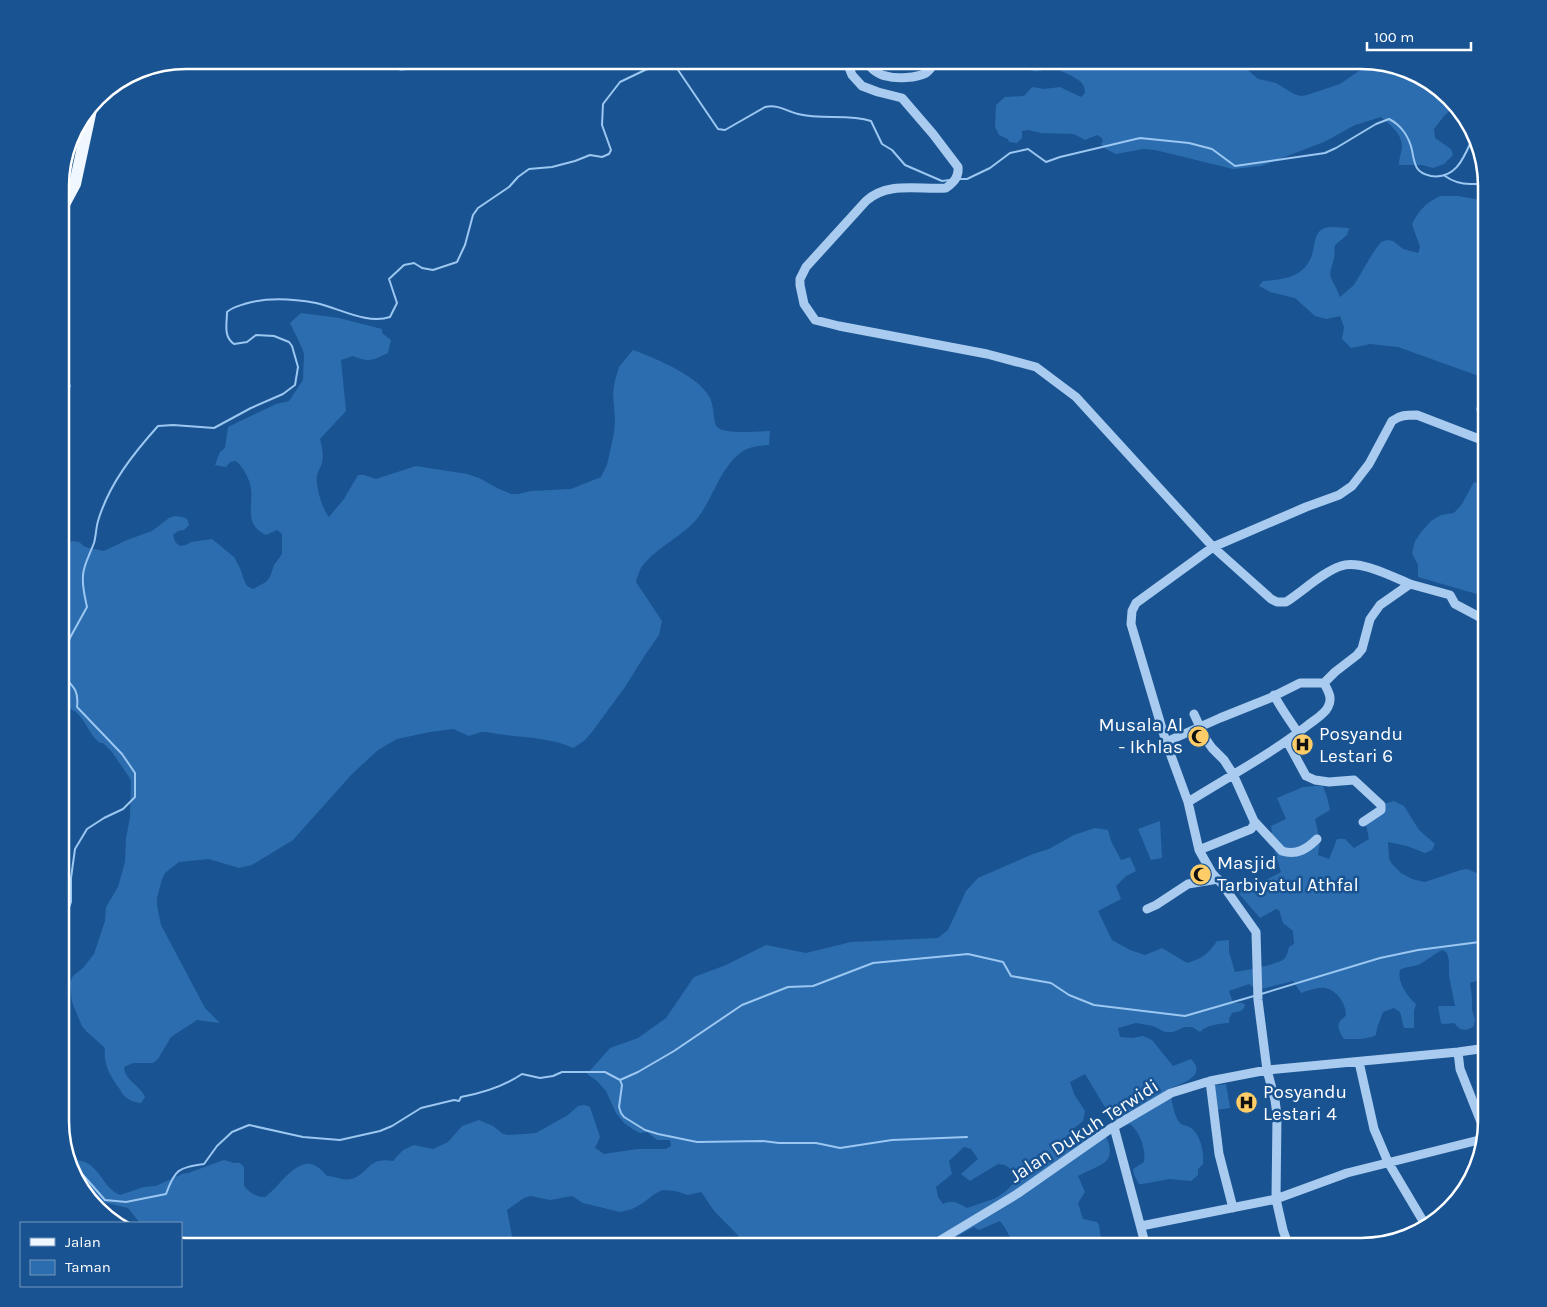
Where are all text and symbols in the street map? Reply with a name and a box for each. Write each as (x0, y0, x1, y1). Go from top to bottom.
scale bar (1367, 20, 1471, 52)
text: 100 m (1374, 28, 1414, 46)
place label: Musala Al - Ikhlas (1098, 714, 1183, 758)
place label: Posyandu Lestari 6 (1319, 723, 1403, 767)
mosque icon: Musala Al - Ikhlas (1187, 724, 1211, 748)
hospital icon: Posyandu Lestari 6 (1291, 733, 1315, 757)
place label: Masjid Tarbiyatul Athfal (1217, 852, 1359, 896)
mosque icon: Masjid Tarbiyatul Athfal (1189, 862, 1213, 886)
street label: Jalan Dukuh Terwidi (1005, 1075, 1163, 1187)
place label: Posyandu Lestari 4 (1263, 1081, 1347, 1125)
hospital icon: Posyandu Lestari 4 (1235, 1091, 1259, 1115)
legend (20, 1222, 182, 1287)
text: Jalan (65, 1233, 101, 1251)
text: Taman (65, 1258, 111, 1276)

